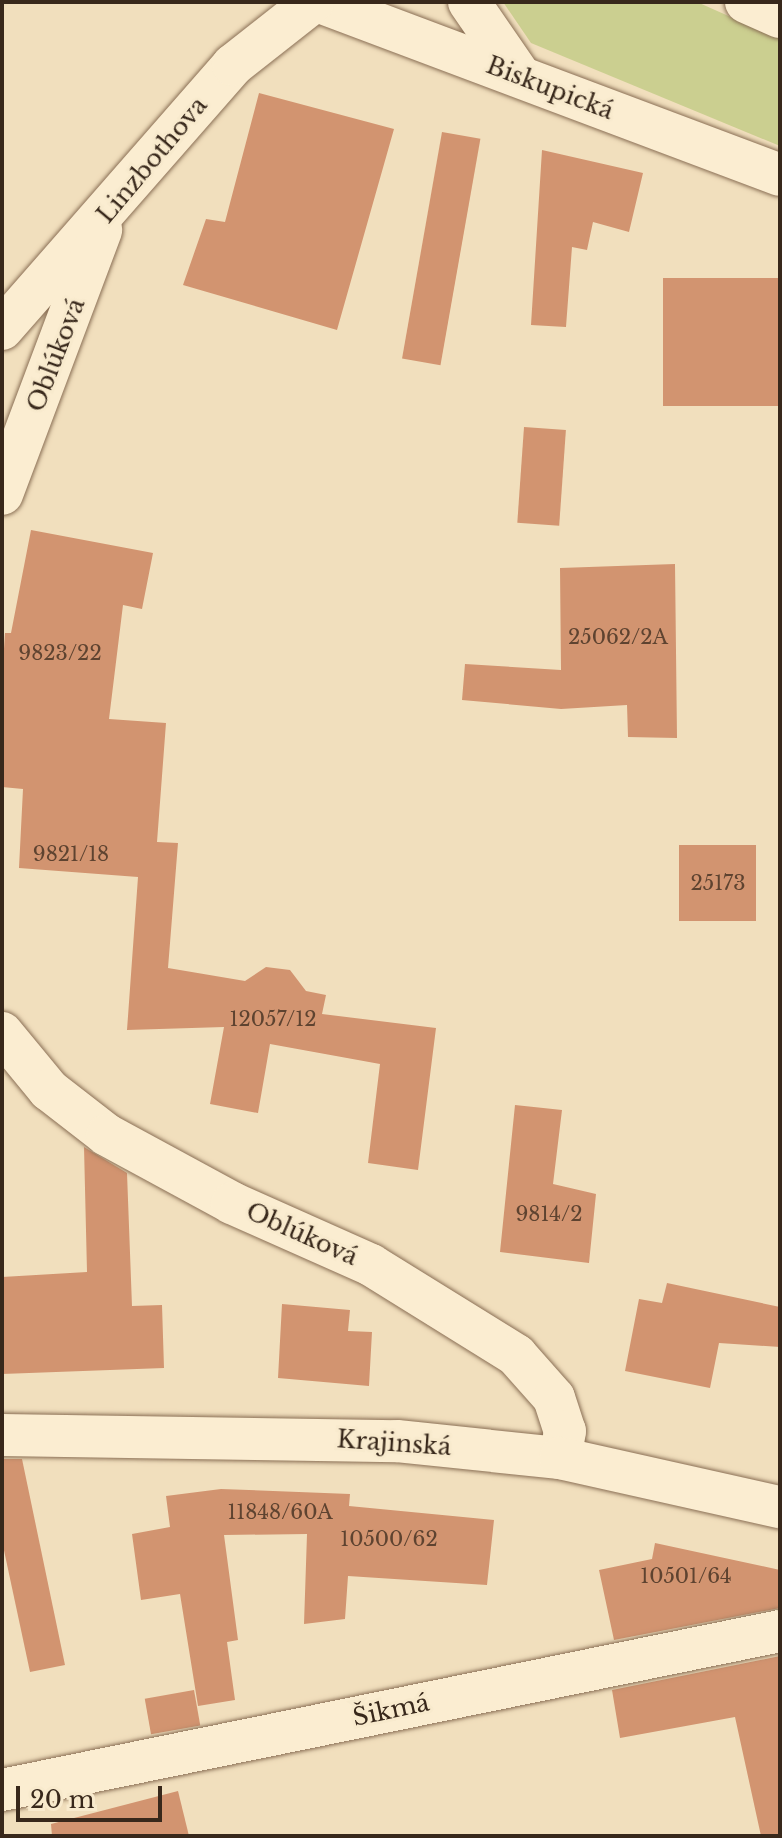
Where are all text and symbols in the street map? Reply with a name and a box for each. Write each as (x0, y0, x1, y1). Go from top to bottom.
street label: Biskupická (482, 51, 618, 125)
street label: Linzbothova (91, 91, 213, 229)
street label: Oblúková (21, 294, 91, 416)
house number: 25062/2A (568, 625, 668, 649)
house number: 9823/22 (18, 641, 102, 665)
house number: 9821/18 (33, 842, 109, 866)
house number: 25173 (691, 871, 745, 895)
house number: 12057/12 (230, 1007, 316, 1031)
street label: Oblúková (242, 1197, 362, 1271)
house number: 9814/2 (515, 1202, 583, 1226)
street label: Krajinská (336, 1425, 452, 1461)
house number: 11848/60A (227, 1500, 333, 1524)
house number: 10500/62 (340, 1527, 438, 1551)
house number: 10501/64 (640, 1564, 732, 1588)
street label: Šikmá (350, 1688, 432, 1732)
scale bar (20, 1770, 166, 1820)
text: 20 m (30, 1785, 95, 1814)

